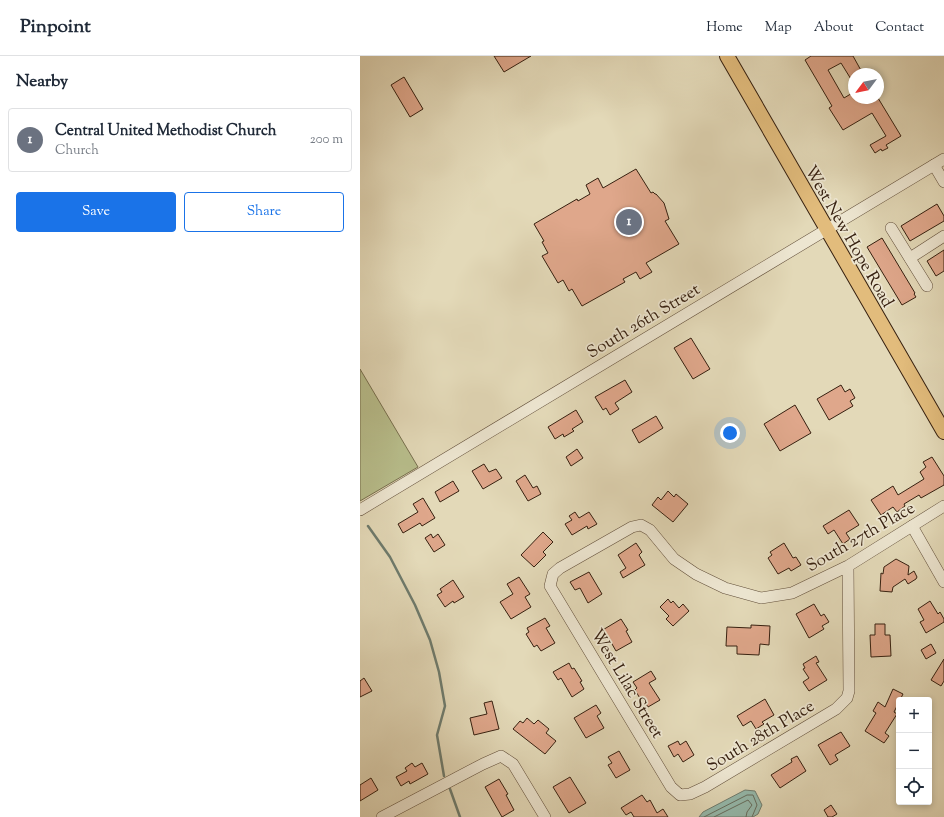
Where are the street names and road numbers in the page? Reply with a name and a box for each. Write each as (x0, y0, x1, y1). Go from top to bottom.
street label: West New Hope Road (798, 162, 899, 313)
street label: South 26th Street (583, 278, 705, 365)
street label: South 27th Place (802, 497, 920, 579)
street label: West Lilac Street (584, 625, 669, 743)
street label: South 28th Place (703, 695, 820, 778)

